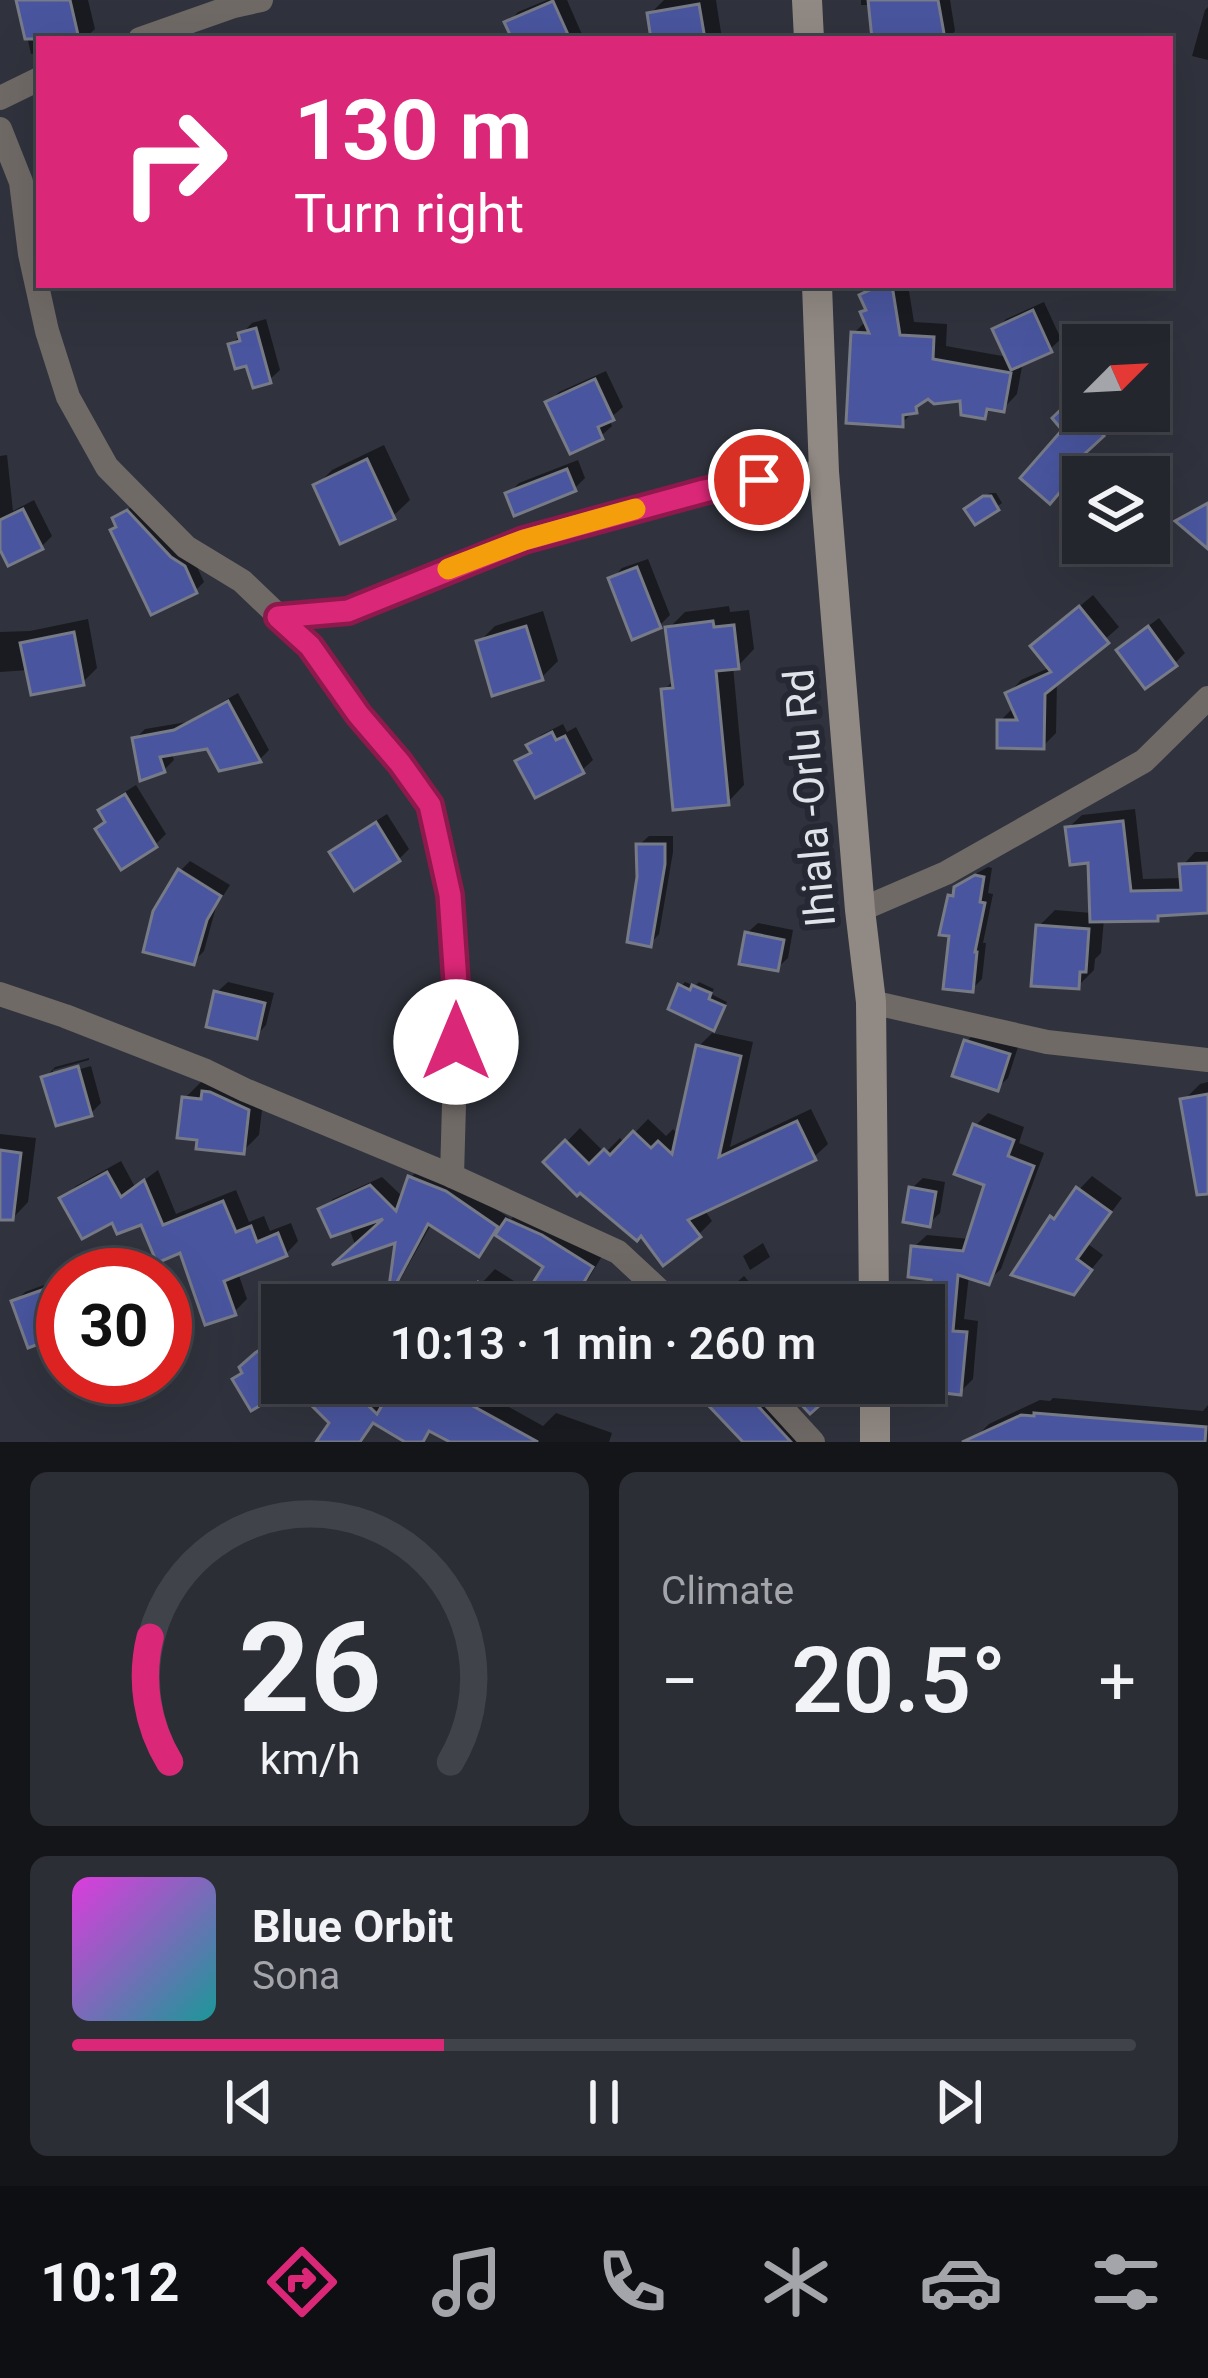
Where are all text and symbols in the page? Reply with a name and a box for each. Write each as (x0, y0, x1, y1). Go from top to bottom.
text: 130 m (294, 81, 532, 180)
icon: right (96, 84, 252, 240)
text: Turn right (294, 182, 524, 245)
north arrow (1062, 324, 1170, 432)
map controls (1062, 324, 1170, 564)
pin (708, 429, 810, 531)
icon: arrive (726, 447, 792, 513)
button: layers (1062, 456, 1170, 564)
street label: Ihiala -Orlu Rd (774, 667, 845, 929)
position arrow (393, 979, 519, 1105)
speed limit sign: 30 (36, 1248, 192, 1404)
text: 10:13 · 1 min · 260 m (390, 1317, 816, 1370)
text: Climate (661, 1568, 794, 1614)
text: 26 (238, 1595, 381, 1741)
text: 20.5° (791, 1629, 1006, 1734)
text: − (661, 1643, 699, 1720)
text: + (1099, 1643, 1136, 1720)
text: km/h (259, 1734, 360, 1784)
text: Blue Orbit (252, 1900, 453, 1953)
text: Sona (252, 1953, 340, 1999)
icon: previous (216, 2069, 282, 2135)
icon: pause (571, 2069, 637, 2135)
icon: next (926, 2069, 992, 2135)
icon: directions (260, 2240, 344, 2324)
icon: music (425, 2240, 509, 2324)
icon: phone (590, 2240, 674, 2324)
icon: climate (754, 2240, 838, 2324)
icon: car (919, 2240, 1003, 2324)
icon: filters (1084, 2240, 1168, 2324)
text: 10:12 (40, 2251, 179, 2314)

